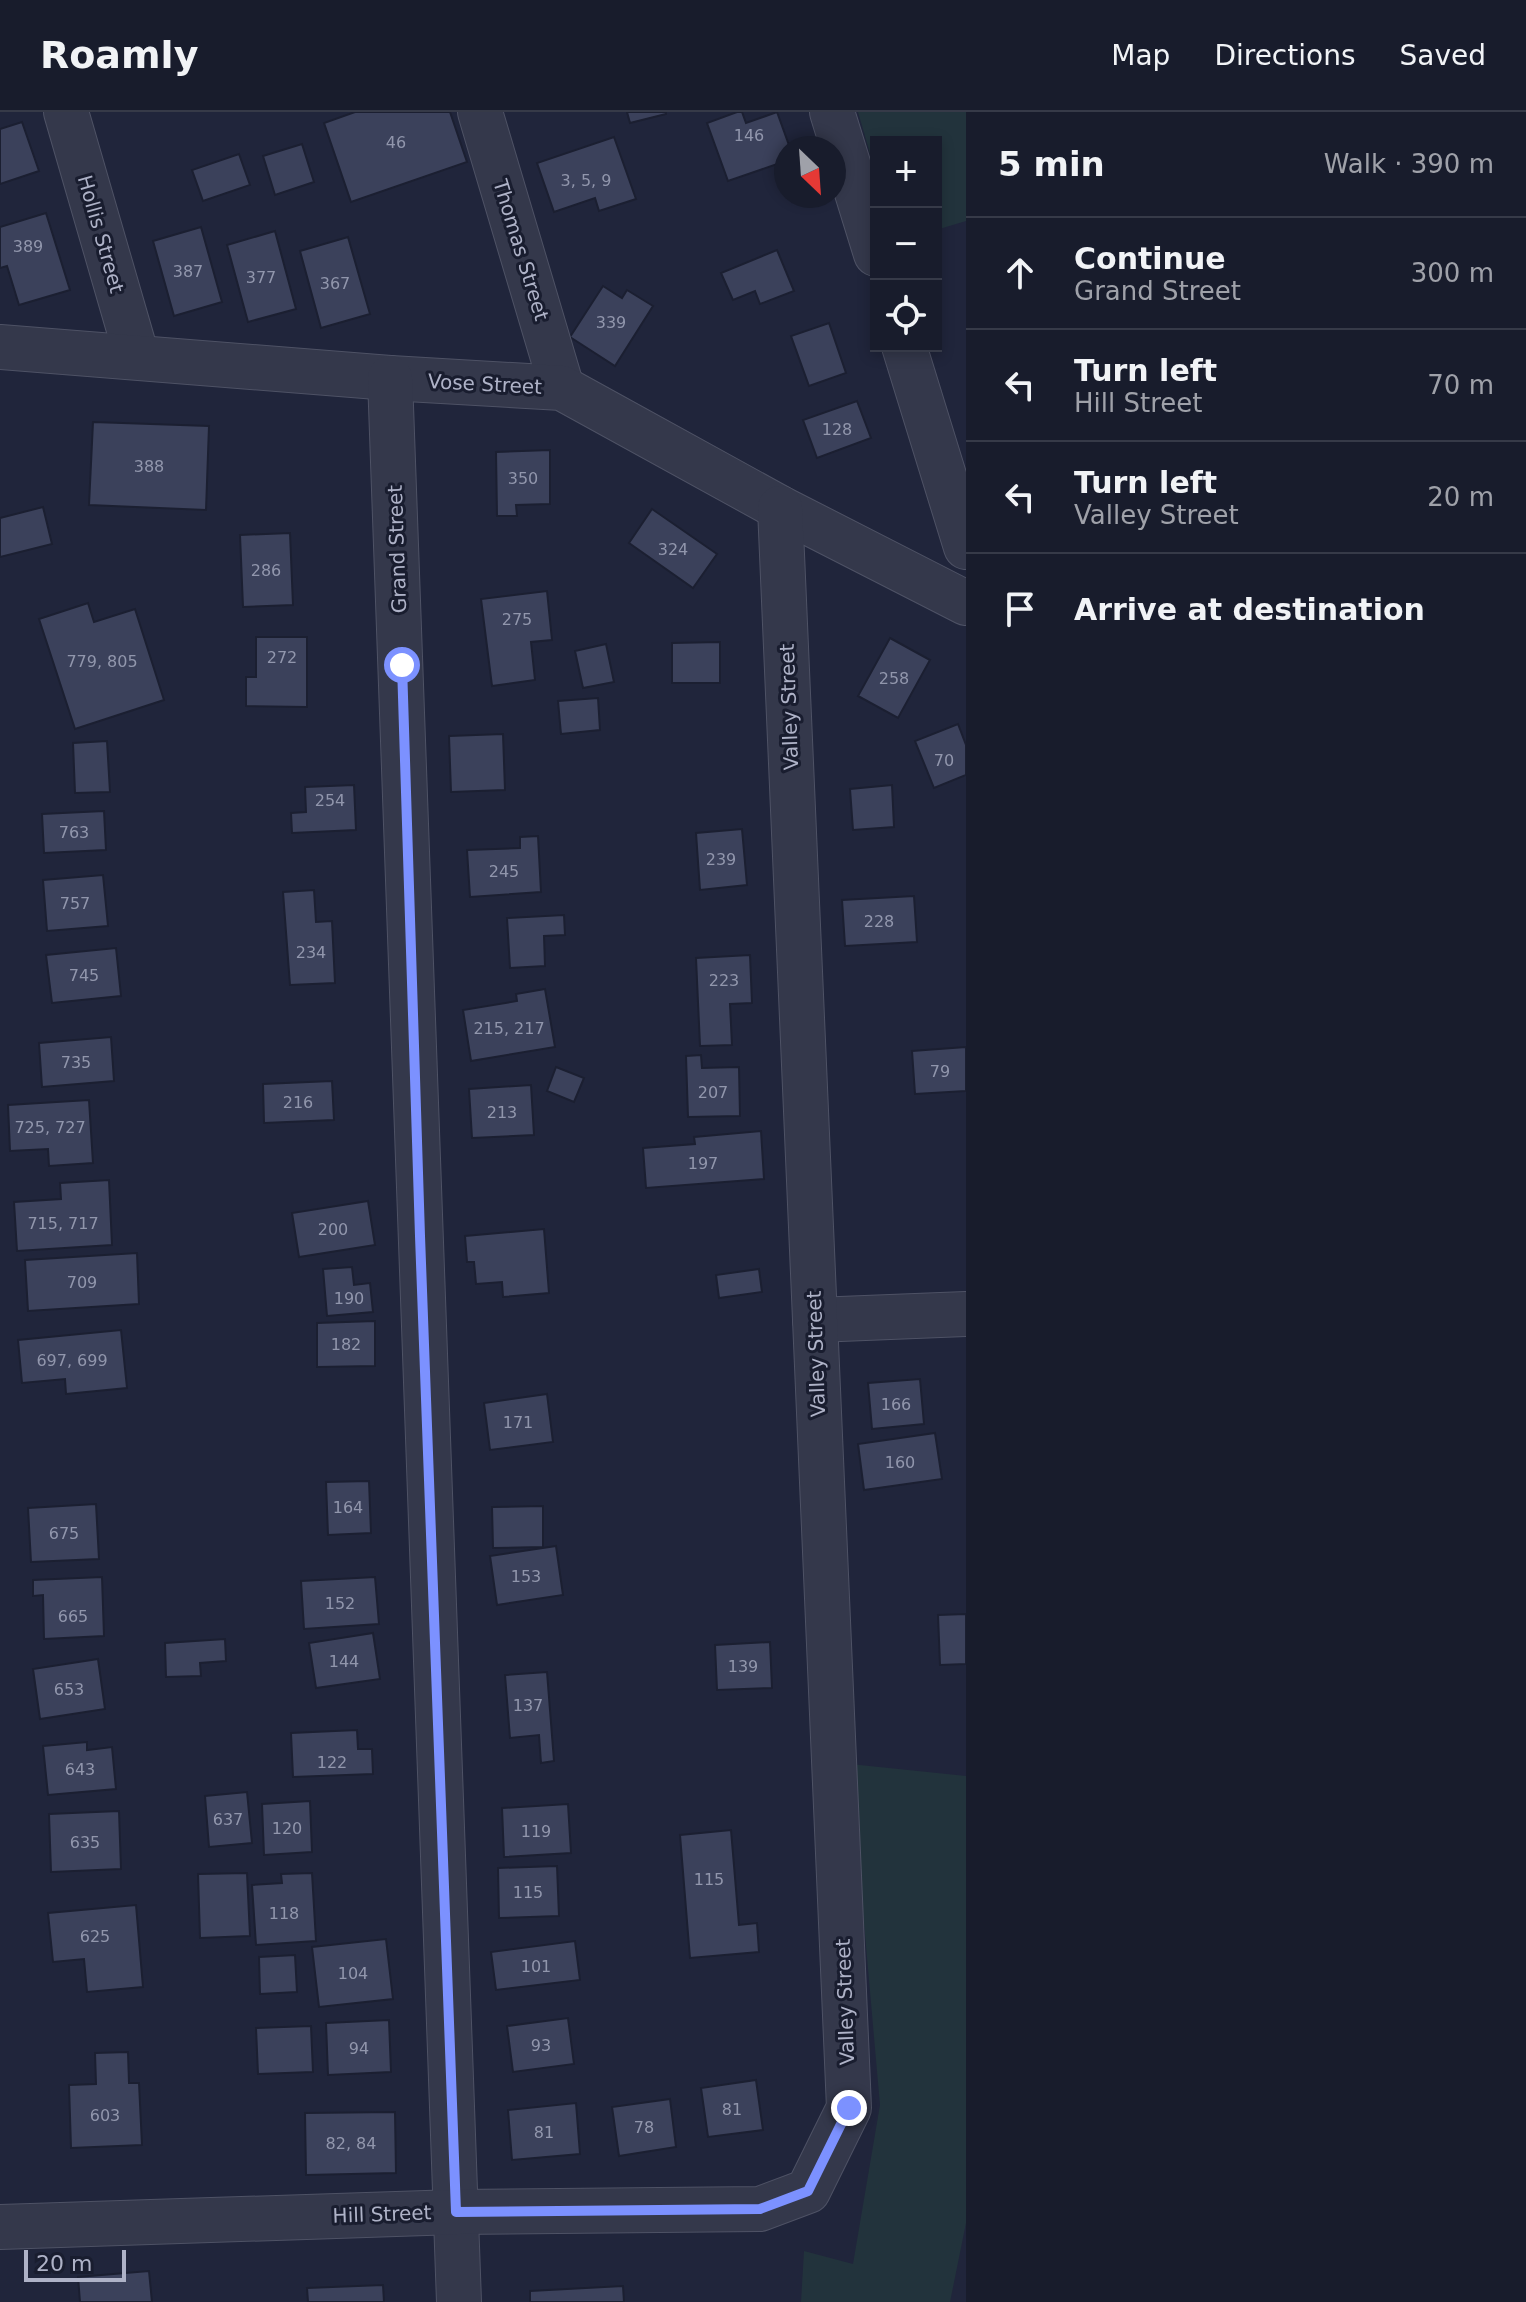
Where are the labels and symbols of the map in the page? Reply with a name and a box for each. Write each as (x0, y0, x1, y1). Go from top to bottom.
house number: 146 (734, 126, 764, 145)
house number: 46 (386, 133, 406, 152)
north arrow (774, 136, 846, 208)
house number: 3, 5, 9 (561, 171, 611, 190)
street label: Hollis Street (73, 172, 129, 296)
street label: Thomas Street (488, 176, 554, 324)
house number: 389 (13, 237, 43, 256)
house number: 387 (173, 262, 203, 281)
house number: 377 (246, 268, 276, 287)
house number: 367 (320, 274, 350, 293)
house number: 339 (596, 313, 626, 332)
street label: Vose Street (427, 369, 543, 399)
house number: 128 (822, 420, 852, 439)
house number: 388 (134, 457, 164, 476)
house number: 350 (508, 469, 538, 488)
street label: Grand Street (383, 484, 411, 614)
house number: 324 (658, 540, 688, 559)
house number: 286 (251, 561, 281, 580)
house number: 275 (502, 610, 532, 629)
street label: Valley Street (775, 643, 803, 771)
route start (384, 647, 420, 683)
house number: 272 (267, 648, 297, 667)
house number: 779, 805 (66, 652, 138, 671)
house number: 258 (879, 669, 909, 688)
house number: 70 (934, 751, 954, 770)
house number: 254 (315, 791, 345, 810)
house number: 763 (59, 823, 89, 842)
house number: 239 (706, 850, 736, 869)
house number: 245 (489, 862, 519, 881)
house number: 757 (60, 894, 90, 913)
house number: 228 (864, 912, 894, 931)
house number: 234 (296, 943, 326, 962)
house number: 745 (69, 966, 99, 985)
house number: 223 (709, 971, 739, 990)
house number: 215, 217 (473, 1019, 545, 1038)
house number: 735 (61, 1053, 91, 1072)
house number: 79 (930, 1062, 950, 1081)
house number: 207 (698, 1083, 728, 1102)
house number: 216 (283, 1093, 313, 1112)
house number: 213 (487, 1103, 517, 1122)
house number: 725, 727 (14, 1118, 86, 1137)
house number: 197 (688, 1154, 718, 1173)
house number: 715, 717 (27, 1214, 99, 1233)
house number: 200 (318, 1220, 348, 1239)
house number: 709 (67, 1273, 97, 1292)
house number: 190 (334, 1289, 364, 1308)
street label: Valley Street (802, 1290, 830, 1418)
house number: 182 (331, 1335, 361, 1354)
house number: 697, 699 (36, 1351, 108, 1370)
house number: 166 (881, 1395, 911, 1414)
house number: 171 (503, 1413, 533, 1432)
house number: 160 (885, 1453, 915, 1472)
house number: 164 (333, 1498, 363, 1517)
house number: 675 (49, 1524, 79, 1543)
house number: 153 (511, 1567, 541, 1586)
house number: 152 (325, 1594, 355, 1613)
house number: 665 (58, 1607, 88, 1626)
house number: 144 (329, 1652, 359, 1671)
house number: 139 (728, 1657, 758, 1676)
house number: 653 (54, 1680, 84, 1699)
house number: 137 (513, 1696, 543, 1715)
house number: 122 (317, 1753, 347, 1772)
house number: 643 (65, 1760, 95, 1779)
house number: 637 (213, 1810, 243, 1829)
house number: 120 (272, 1819, 302, 1838)
house number: 119 (521, 1822, 551, 1841)
house number: 635 (70, 1833, 100, 1852)
house number: 115 (694, 1870, 724, 1889)
house number: 115 (513, 1883, 543, 1902)
house number: 118 (269, 1904, 299, 1923)
house number: 625 (80, 1927, 110, 1946)
street label: Valley Street (831, 1938, 859, 2066)
house number: 101 (521, 1957, 551, 1976)
house number: 104 (338, 1964, 368, 1983)
house number: 93 (531, 2036, 551, 2055)
house number: 94 (349, 2039, 369, 2058)
route end (831, 2090, 867, 2126)
house number: 81 (722, 2100, 742, 2119)
house number: 603 (90, 2106, 120, 2125)
house number: 78 (634, 2118, 654, 2137)
house number: 81 (534, 2123, 554, 2142)
house number: 82, 84 (326, 2134, 376, 2153)
street label: Hill Street (332, 2200, 432, 2228)
scale bar (24, 2246, 126, 2282)

